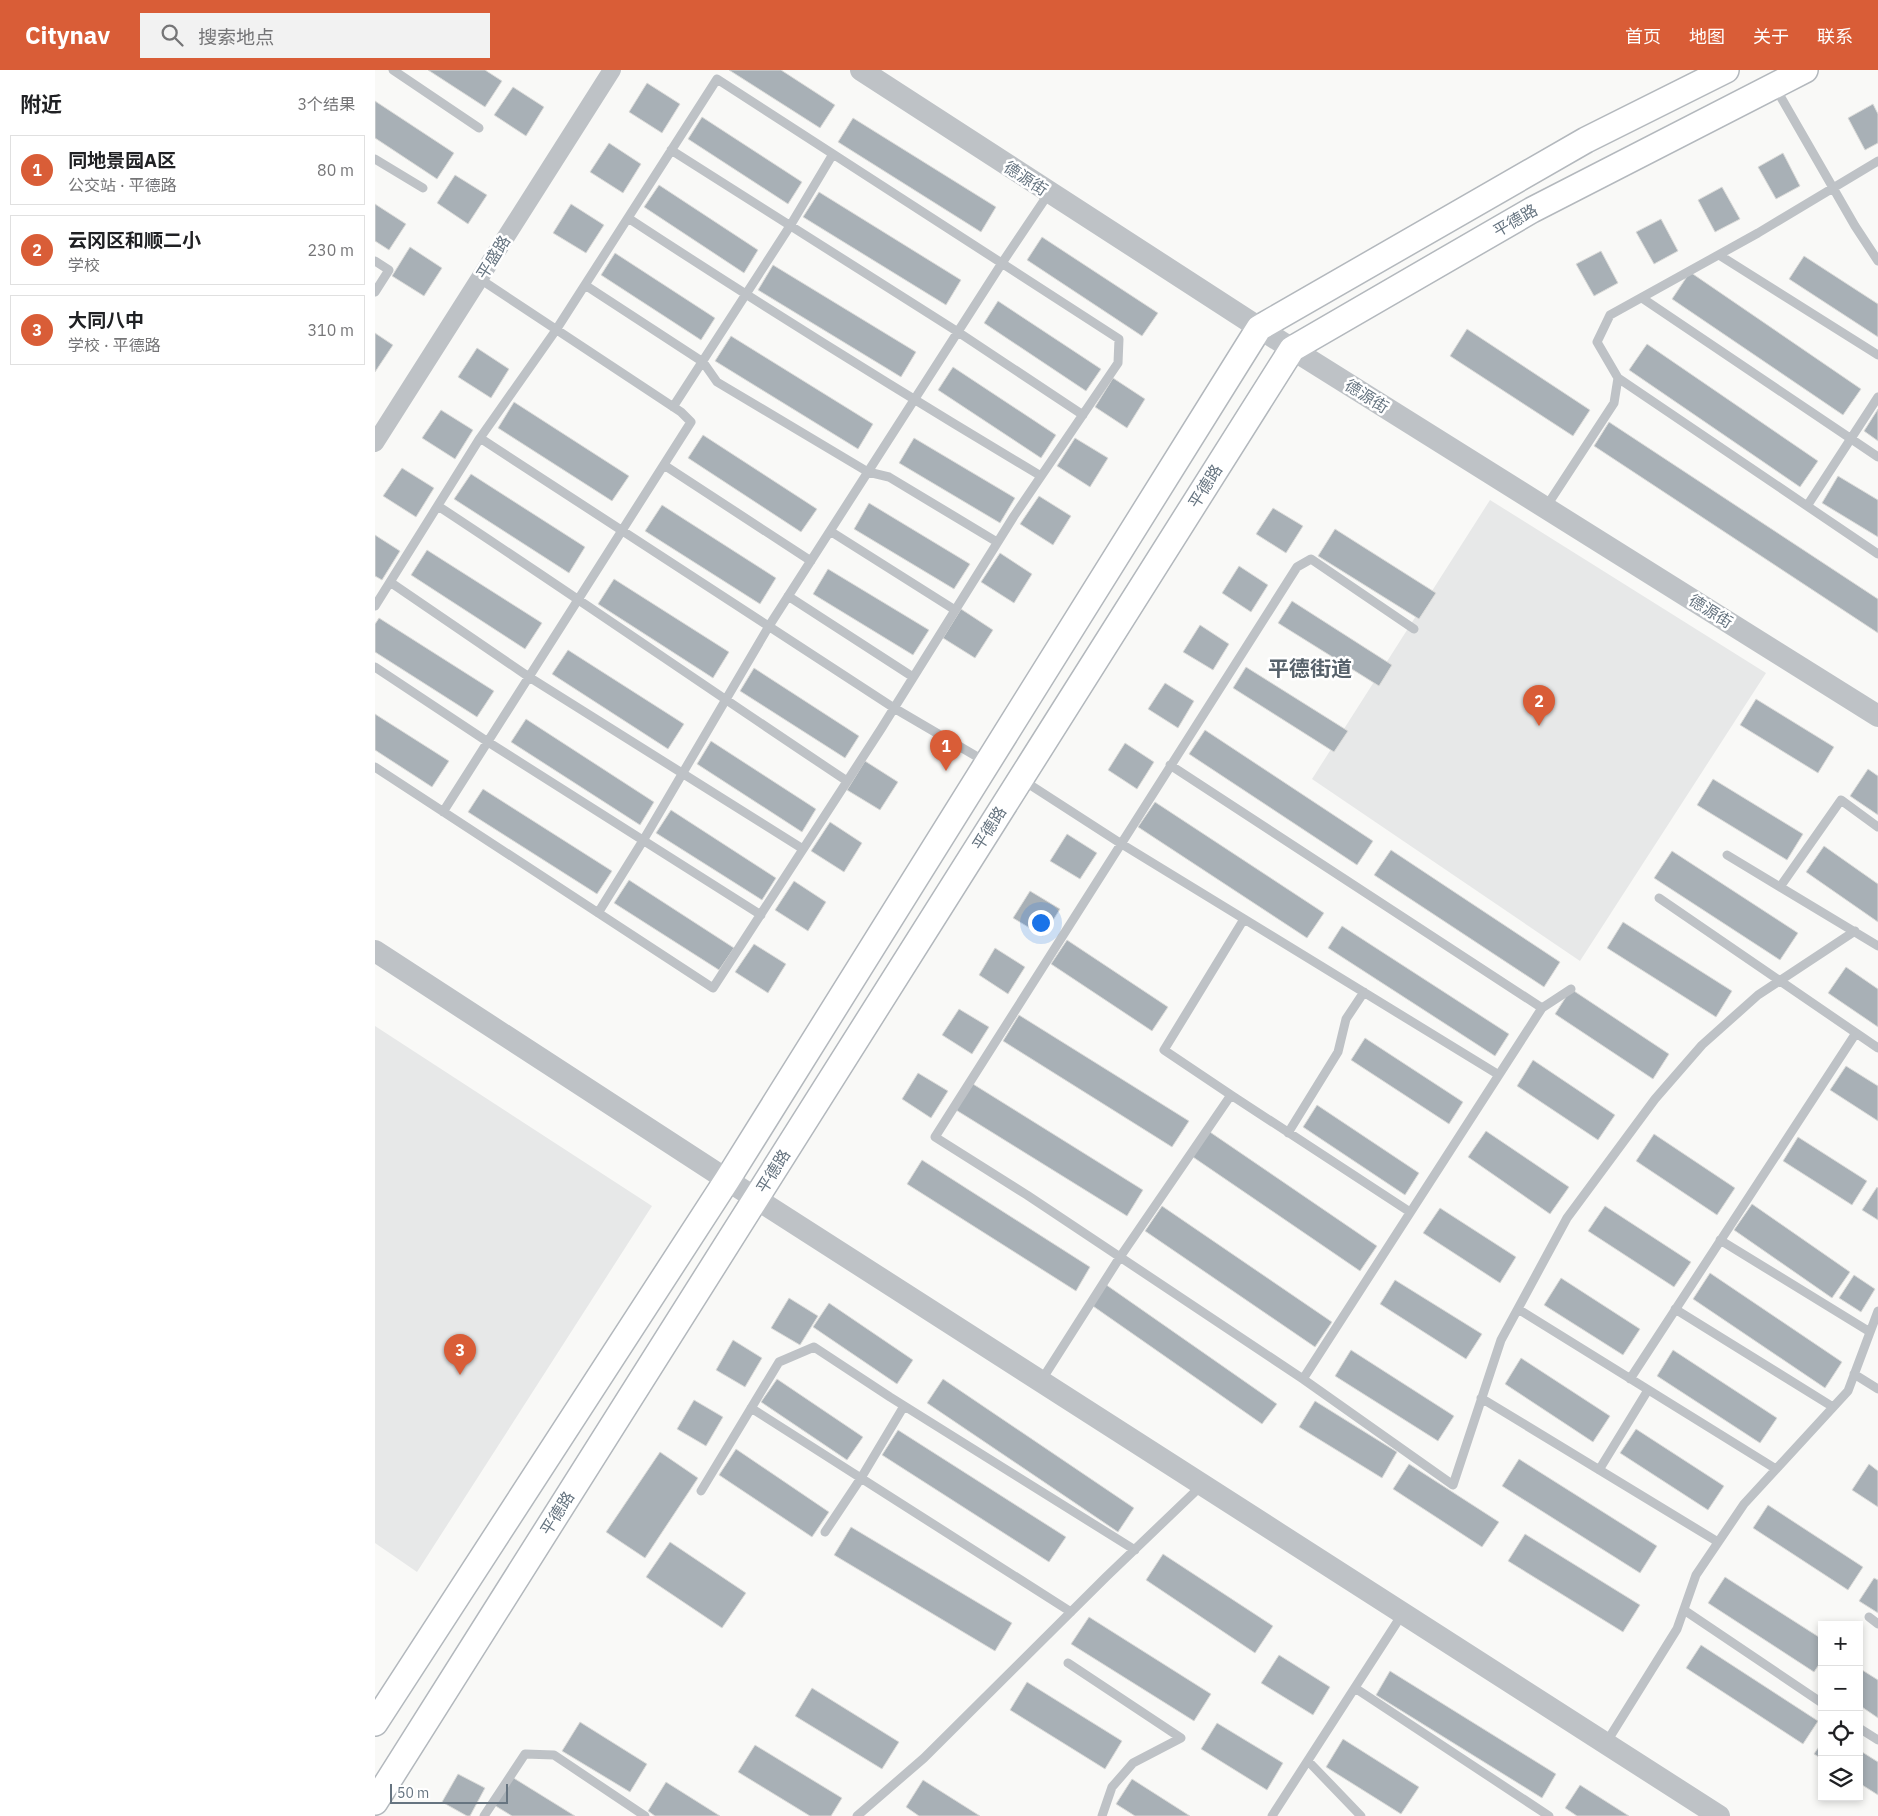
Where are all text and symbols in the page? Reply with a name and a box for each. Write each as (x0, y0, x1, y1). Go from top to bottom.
search box (140, 13, 490, 58)
text: Citynav (25, 19, 110, 51)
icon: search (158, 21, 186, 49)
text: 搜索地点 (198, 25, 274, 49)
text: 首页 (1625, 25, 1661, 48)
text: 地图 (1689, 25, 1725, 48)
text: 关于 (1753, 25, 1789, 48)
text: 联系 (1817, 25, 1853, 48)
text: 附近 (20, 90, 62, 118)
text: 3个结果 (297, 94, 355, 114)
text: 同地景园A区 (68, 148, 176, 172)
street label: 德源街 (1000, 157, 1052, 199)
text: 1 (32, 160, 42, 180)
text: 80 m (317, 160, 354, 180)
text: 公交站 · 平德路 (68, 175, 177, 195)
street label: 平德路 (1489, 199, 1541, 241)
text: 云冈区和顺二小 (68, 228, 201, 252)
street label: 平盛路 (472, 231, 514, 283)
text: 2 (32, 240, 42, 260)
text: 230 m (307, 240, 354, 260)
text: 学校 (68, 255, 100, 275)
text: 大同八中 (68, 308, 144, 332)
text: 3 (32, 320, 42, 340)
text: 310 m (307, 320, 354, 340)
text: 学校 · 平德路 (68, 335, 161, 355)
street label: 德源街 (1341, 375, 1393, 417)
street label: 平德路 (1184, 460, 1226, 512)
street label: 德源街 (1685, 590, 1737, 632)
district label: 平德街道 (1268, 654, 1352, 682)
pin: 2 (1523, 685, 1555, 726)
pin: 1 (930, 730, 962, 771)
street label: 平德路 (968, 802, 1010, 854)
your location (1028, 910, 1054, 936)
street label: 平德路 (752, 1145, 794, 1197)
pin: 3 (444, 1334, 476, 1375)
street label: 平德路 (536, 1487, 578, 1539)
map controls (1818, 1621, 1863, 1801)
button: + (1818, 1621, 1863, 1666)
button: − (1818, 1666, 1863, 1711)
button: locate (1818, 1711, 1863, 1756)
button: layers (1818, 1756, 1863, 1801)
scale bar (390, 1781, 507, 1804)
text: 50 m (397, 1784, 429, 1802)

